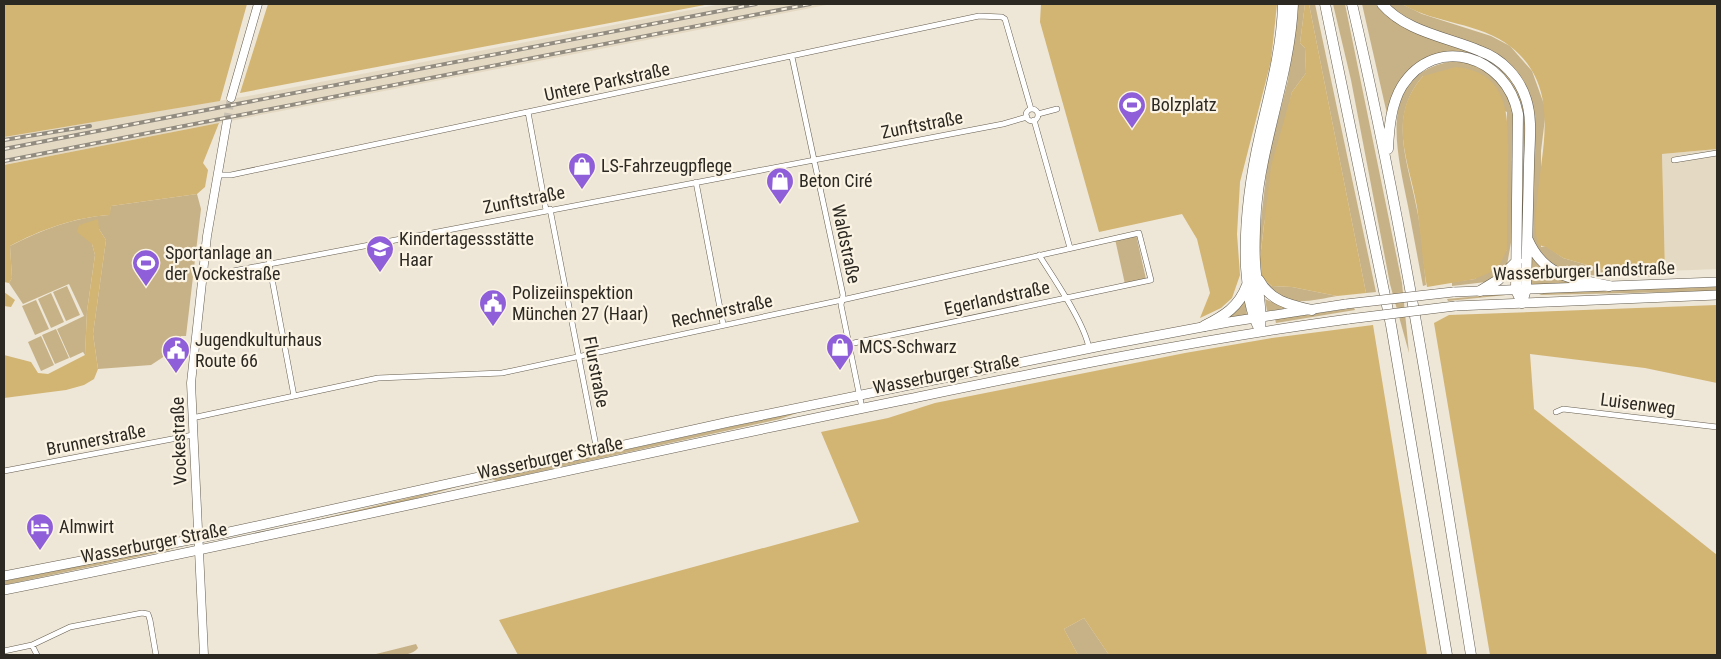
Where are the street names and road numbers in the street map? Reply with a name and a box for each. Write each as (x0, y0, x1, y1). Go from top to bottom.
street label: Untere Parkstraße (542, 58, 672, 105)
street label: Zunftstraße (879, 106, 965, 143)
street label: Zunftstraße (481, 181, 567, 218)
street label: Waldstraße (828, 202, 865, 285)
street label: Wasserburger Landstraße (1493, 257, 1675, 284)
street label: Egerlandstraße (942, 276, 1051, 319)
street label: Rechnerstraße (669, 290, 774, 331)
street label: Flurstraße (579, 335, 614, 409)
street label: Wasserburger Straße (871, 349, 1021, 398)
street label: Luisenweg (1599, 388, 1677, 419)
street label: Vockestraße (166, 396, 191, 486)
street label: Brunnerstraße (45, 420, 147, 459)
street label: Wasserburger Straße (475, 432, 625, 483)
street label: Wasserburger Straße (79, 518, 229, 567)

